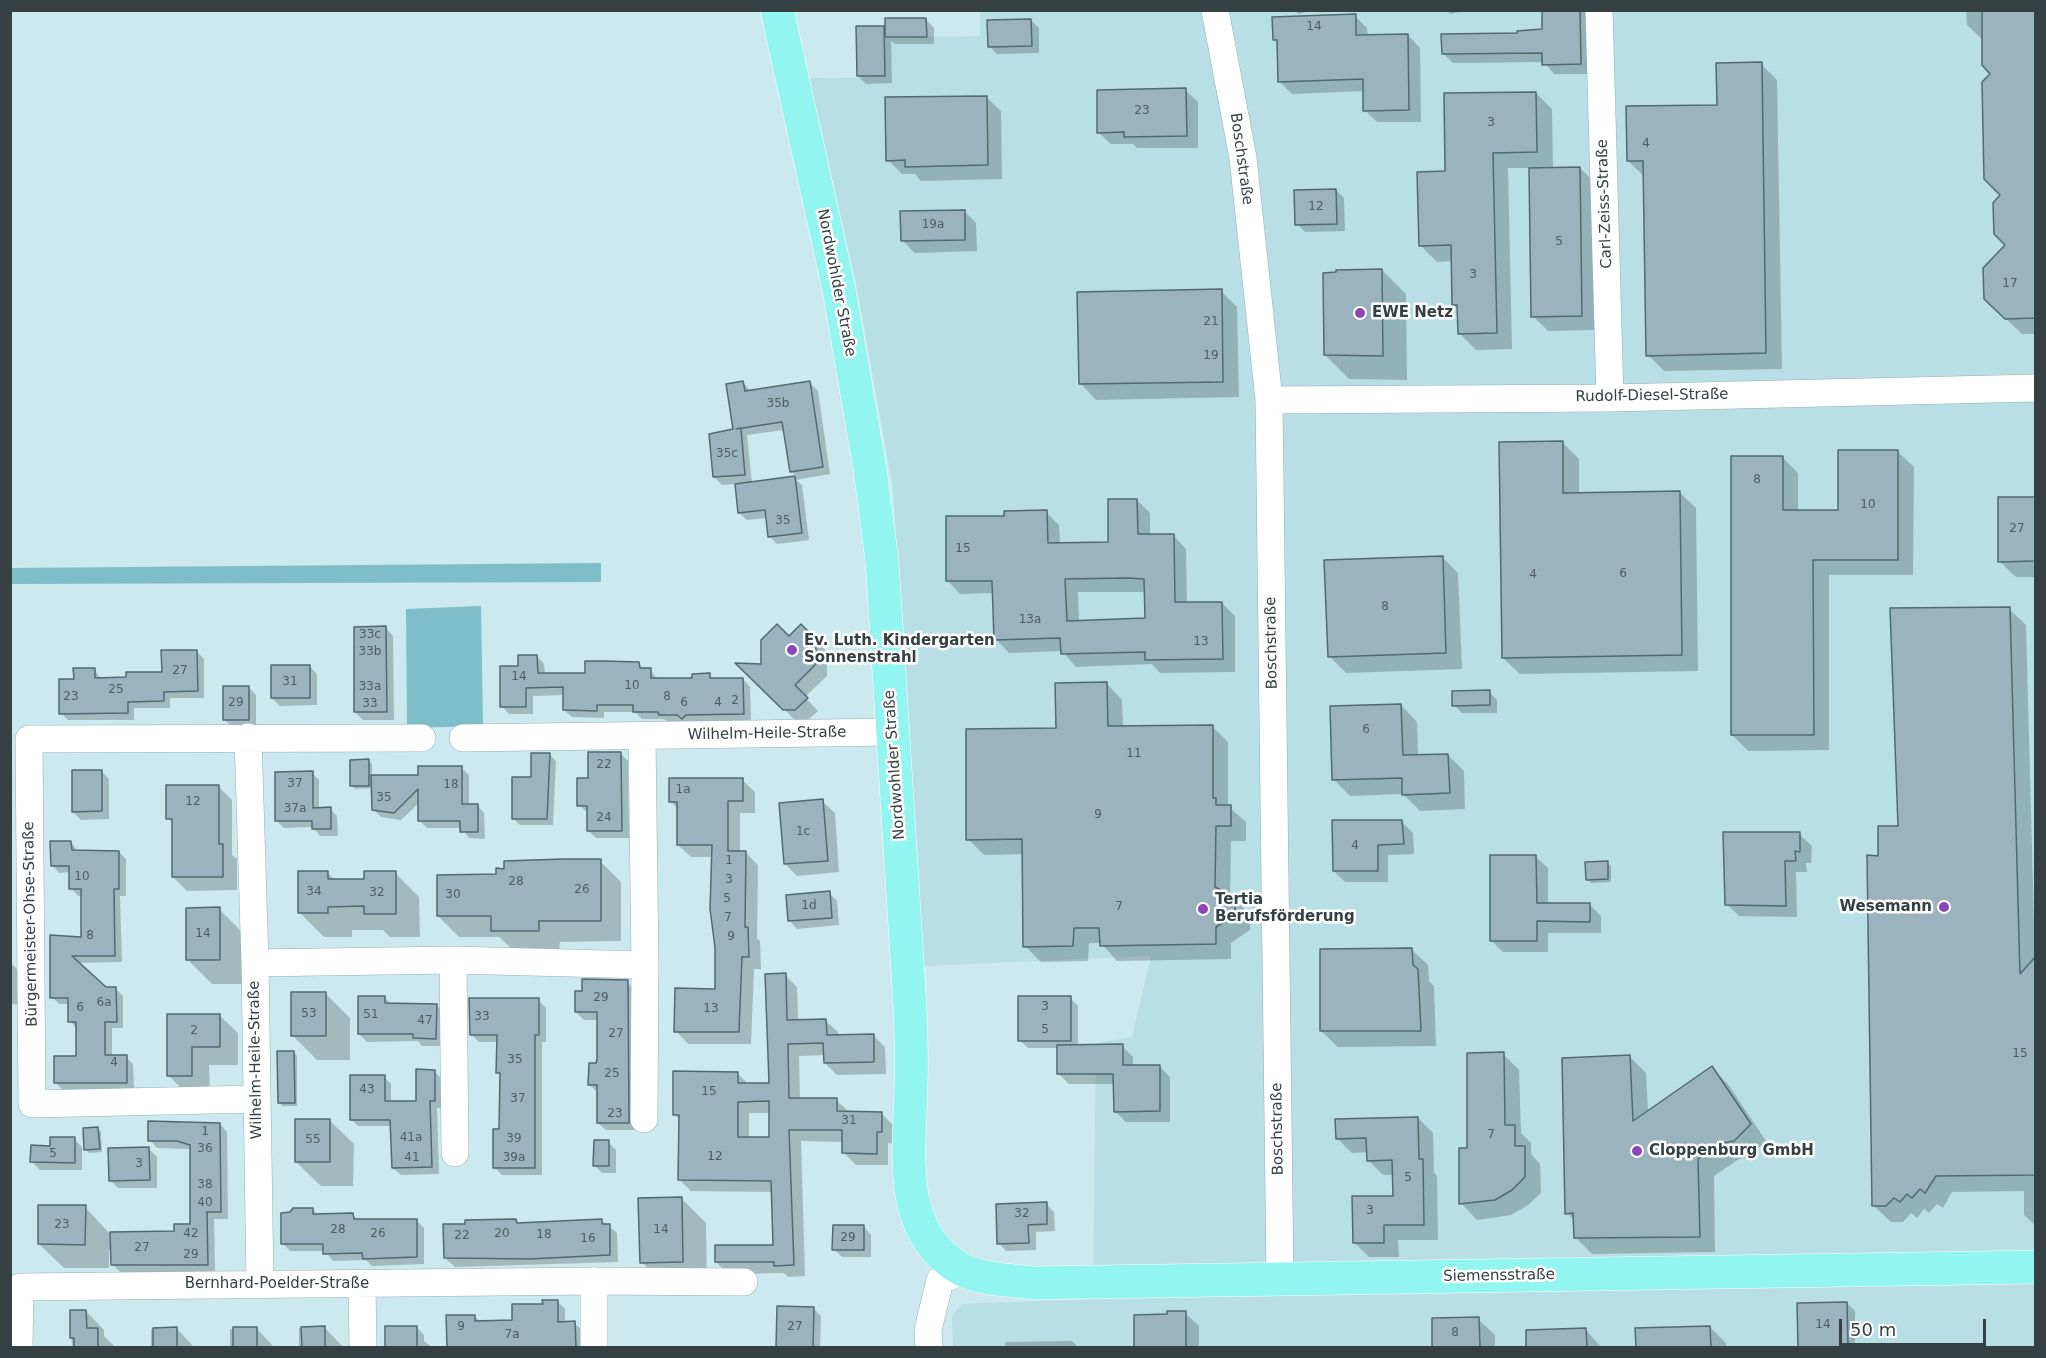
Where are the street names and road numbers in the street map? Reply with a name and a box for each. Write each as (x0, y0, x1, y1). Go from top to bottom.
street label: Boschstraße (1226, 112, 1256, 206)
street label: Carl-Zeiss-Straße (1594, 139, 1616, 269)
street label: Nordwohlder Straße (813, 208, 859, 358)
street label: Rudolf-Diesel-Straße (1575, 386, 1729, 406)
street label: Boschstraße (1262, 596, 1282, 690)
street label: Nordwohlder Straße (881, 690, 909, 840)
street label: Wilhelm-Heile-Straße (688, 724, 846, 744)
street label: Bürgermeister-Ohse-Straße (20, 821, 42, 1027)
street label: Wilhelm-Heile-Straße (246, 981, 266, 1139)
street label: Boschstraße (1268, 1082, 1288, 1176)
street label: Siemensstraße (1443, 1266, 1555, 1286)
street label: Bernhard-Poelder-Straße (185, 1275, 369, 1293)

